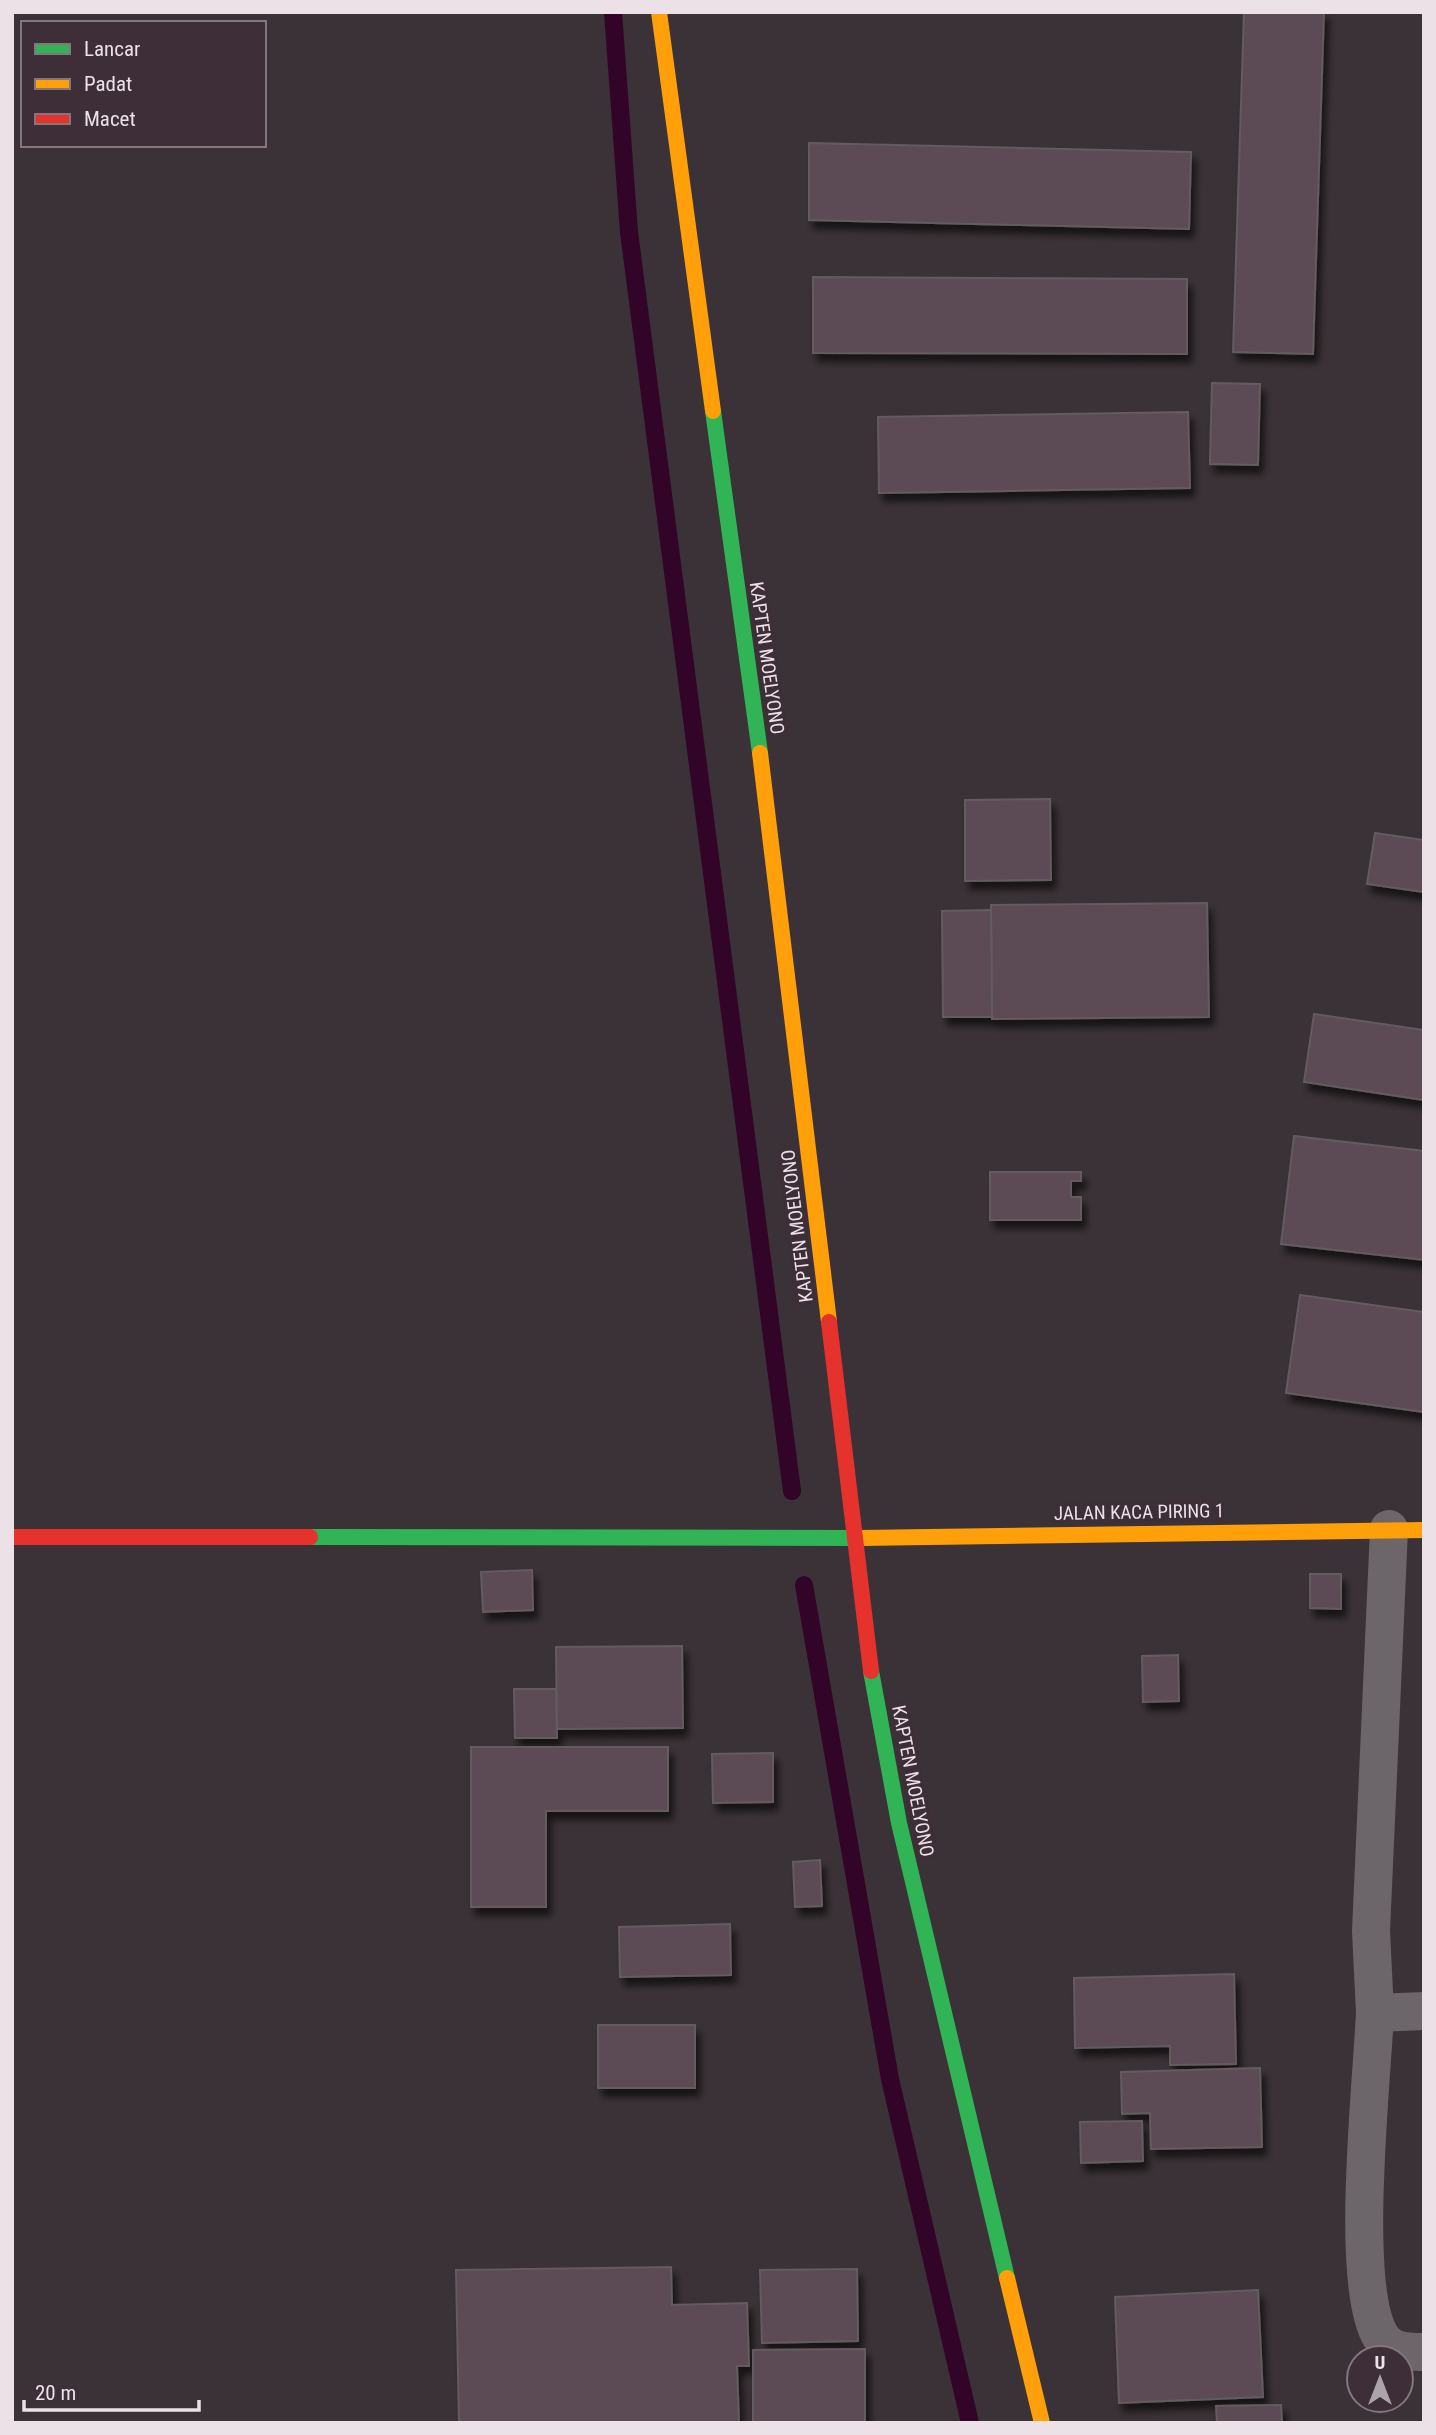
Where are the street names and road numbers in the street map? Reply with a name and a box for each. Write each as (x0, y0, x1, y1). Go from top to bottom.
street label: KAPTEN MOELYONO (745, 580, 789, 736)
street label: KAPTEN MOELYONO (776, 1148, 818, 1304)
street label: JALAN KACA PIRING 1 (1054, 1499, 1224, 1525)
street label: KAPTEN MOELYONO (887, 1703, 939, 1859)

